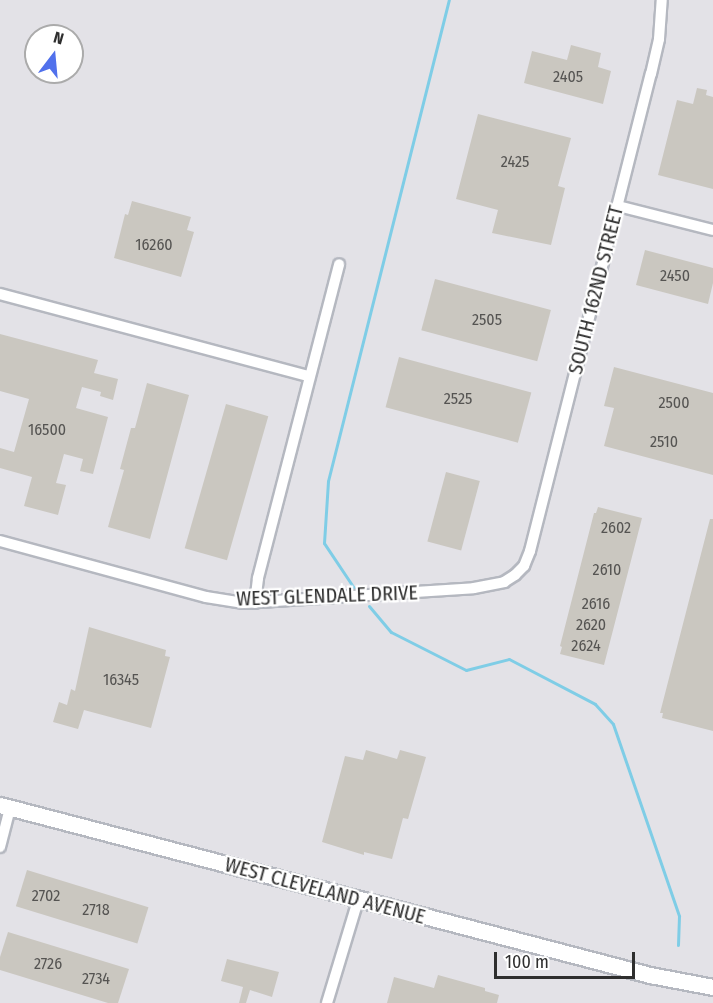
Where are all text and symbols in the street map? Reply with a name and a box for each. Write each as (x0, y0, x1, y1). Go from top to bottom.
north arrow (24, 24, 84, 84)
text: N (51, 28, 66, 49)
house number: 2405 (553, 67, 583, 87)
house number: 2425 (501, 152, 529, 172)
street label: SOUTH 162ND STREET (563, 203, 629, 377)
house number: 16260 (135, 235, 173, 255)
house number: 2450 (660, 266, 690, 286)
house number: 2505 (472, 310, 502, 330)
house number: 2525 (444, 389, 472, 409)
house number: 2500 (658, 393, 690, 413)
house number: 16500 (28, 420, 66, 440)
house number: 2510 (650, 432, 678, 452)
house number: 2602 (601, 518, 631, 538)
house number: 2610 (593, 560, 621, 580)
street label: WEST GLENDALE DRIVE (236, 581, 418, 611)
house number: 2616 (582, 594, 610, 614)
house number: 2620 (576, 615, 606, 635)
house number: 2624 (571, 636, 601, 656)
house number: 16345 (103, 670, 139, 690)
street label: WEST CLEVELAND AVENUE (222, 853, 428, 929)
house number: 2702 (32, 886, 60, 906)
house number: 2718 (82, 900, 110, 920)
scale bar (497, 940, 638, 978)
text: 100 m (505, 951, 549, 973)
house number: 2726 (34, 954, 62, 974)
house number: 2734 (82, 969, 110, 989)

